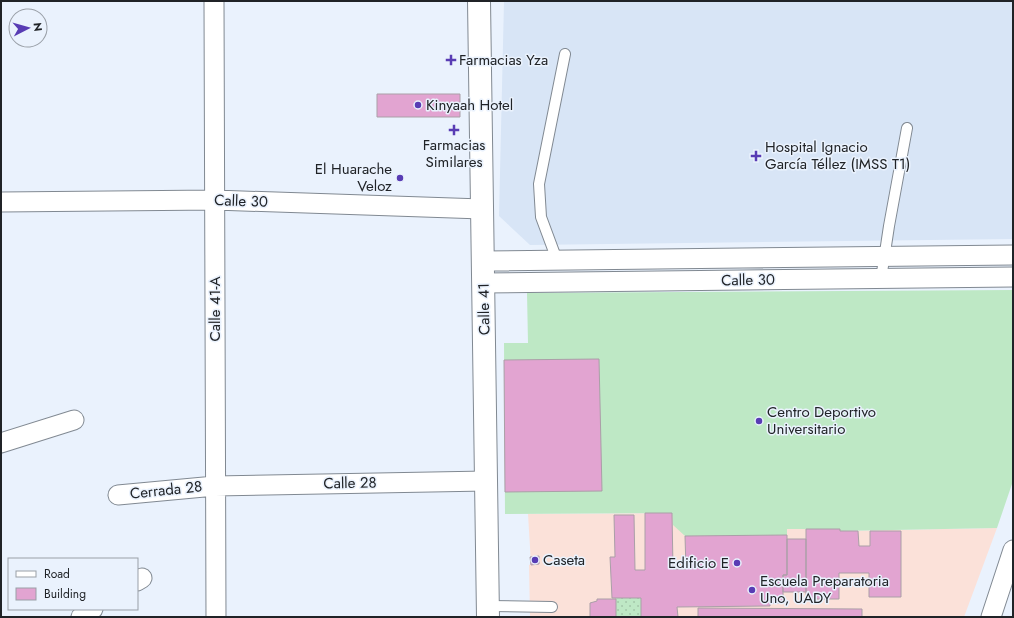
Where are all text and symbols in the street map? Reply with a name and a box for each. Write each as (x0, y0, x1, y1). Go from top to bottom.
north arrow (8, 8, 48, 48)
text: N (30, 22, 46, 32)
place label: Farmacias Yza (459, 49, 548, 71)
marker: Farmacias Yza (446, 55, 456, 65)
place label: Kinyaah Hotel (426, 94, 513, 116)
marker: Kinyaah Hotel (413, 100, 423, 110)
marker: Farmacias Similares (449, 125, 459, 135)
place label: Farmacias Similares (423, 134, 485, 173)
place label: Hospital Ignacio García Téllez (IMSS T1) (765, 136, 910, 175)
marker: Hospital Ignacio García Téllez (IMSS T1) (750, 150, 762, 162)
place label: El Huarache Veloz (315, 158, 392, 197)
marker: El Huarache Veloz (395, 173, 405, 183)
street label: Calle 30 (214, 189, 268, 213)
street label: Calle 30 (721, 269, 775, 291)
street label: Calle 41-A (204, 276, 226, 342)
street label: Calle 41 (473, 283, 495, 335)
place label: Centro Deportivo Universitario (767, 401, 876, 440)
marker: Centro Deportivo Universitario (754, 416, 764, 426)
street label: Calle 28 (323, 472, 377, 494)
street label: Cerrada 28 (129, 475, 203, 505)
place label: Caseta (543, 549, 585, 571)
place label: Edificio E (668, 552, 729, 574)
marker: Caseta (530, 555, 540, 565)
legend (8, 558, 138, 610)
marker: Edificio E (732, 558, 742, 568)
text: Road (44, 565, 70, 583)
place label: Escuela Preparatoria Uno, UADY (760, 570, 889, 609)
text: Building (44, 585, 86, 603)
marker: Escuela Preparatoria Uno, UADY (747, 585, 757, 595)

